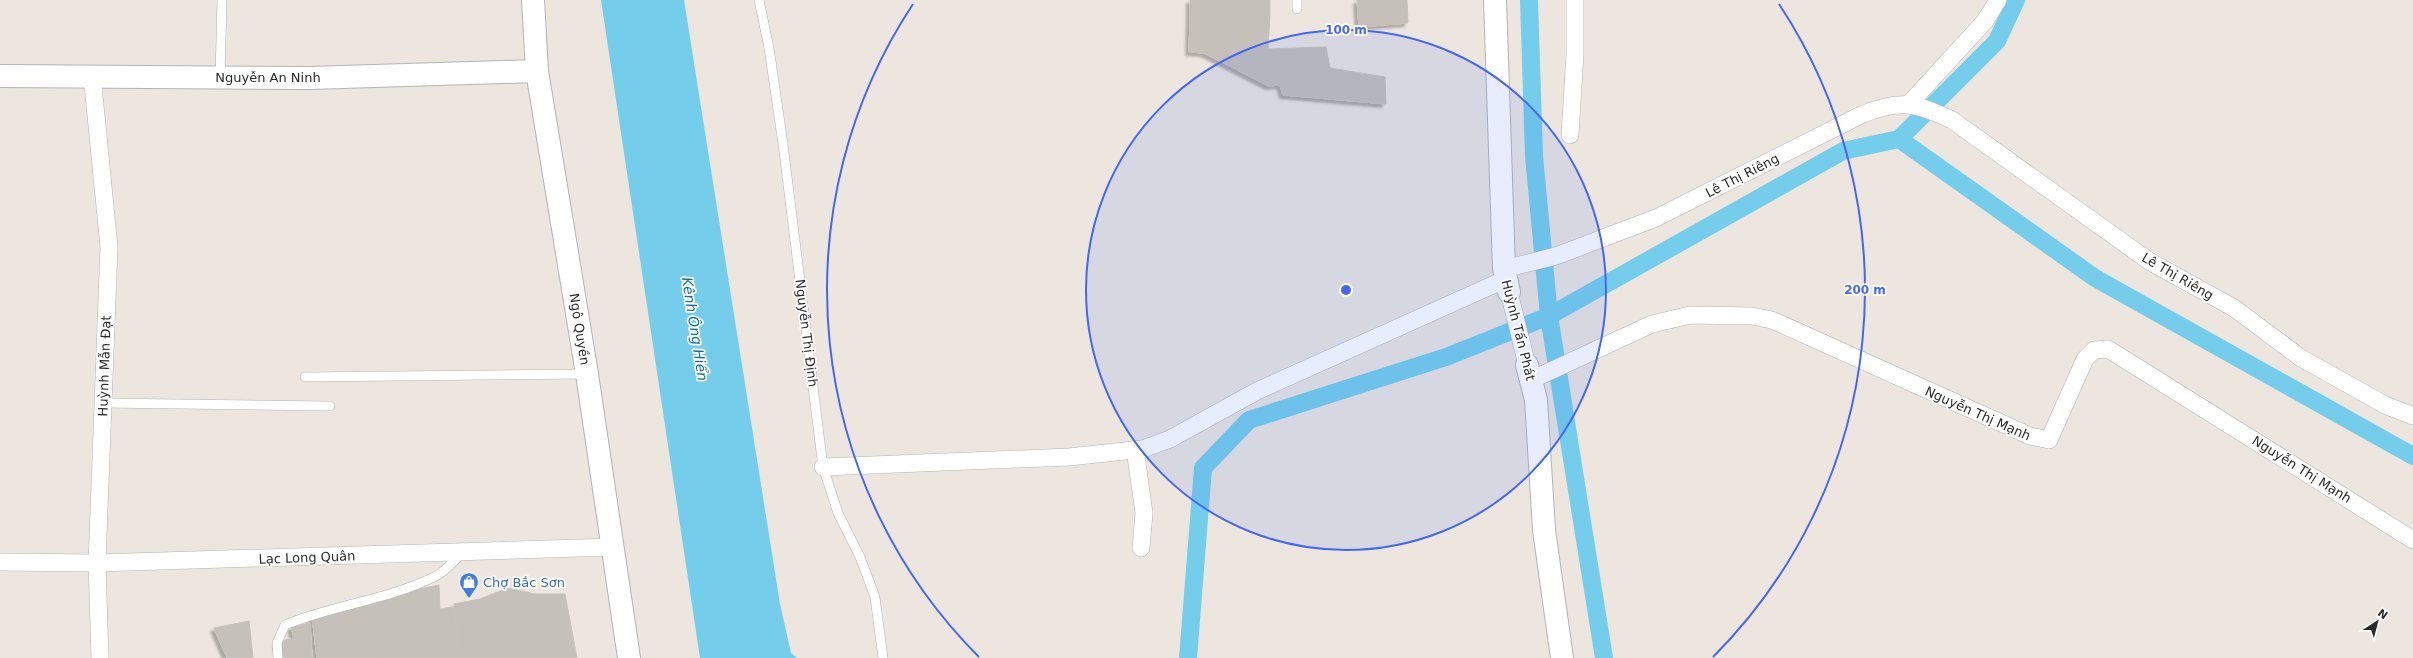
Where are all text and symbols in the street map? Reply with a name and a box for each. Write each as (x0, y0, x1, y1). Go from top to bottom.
text: 100 m (1325, 23, 1367, 37)
street label: Nguyễn An Ninh (215, 70, 321, 85)
street label: Lê Thị Riêng (1703, 151, 1781, 200)
street label: Lê Thị Riêng (2139, 250, 2216, 303)
water label: Kênh Ông Hiển (679, 276, 712, 382)
street label: Nguyễn Thị Định (792, 278, 821, 388)
street label: Huỳnh Tấn Phát (1499, 278, 1538, 382)
centre of rings (1339, 283, 1353, 297)
text: 200 m (1844, 283, 1886, 297)
street label: Ngô Quyền (566, 292, 593, 366)
street label: Huỳnh Mẫn Đạt (95, 315, 114, 417)
street label: Nguyễn Thị Mạnh (1923, 383, 2033, 443)
street label: Nguyễn Thị Mạnh (2249, 433, 2354, 506)
street label: Lạc Long Quân (258, 548, 356, 567)
shop icon: Chợ Bắc Sơn (458, 571, 480, 599)
place label: Chợ Bắc Sơn (483, 575, 565, 590)
north arrow (2357, 602, 2397, 642)
text: N (2375, 606, 2390, 622)

